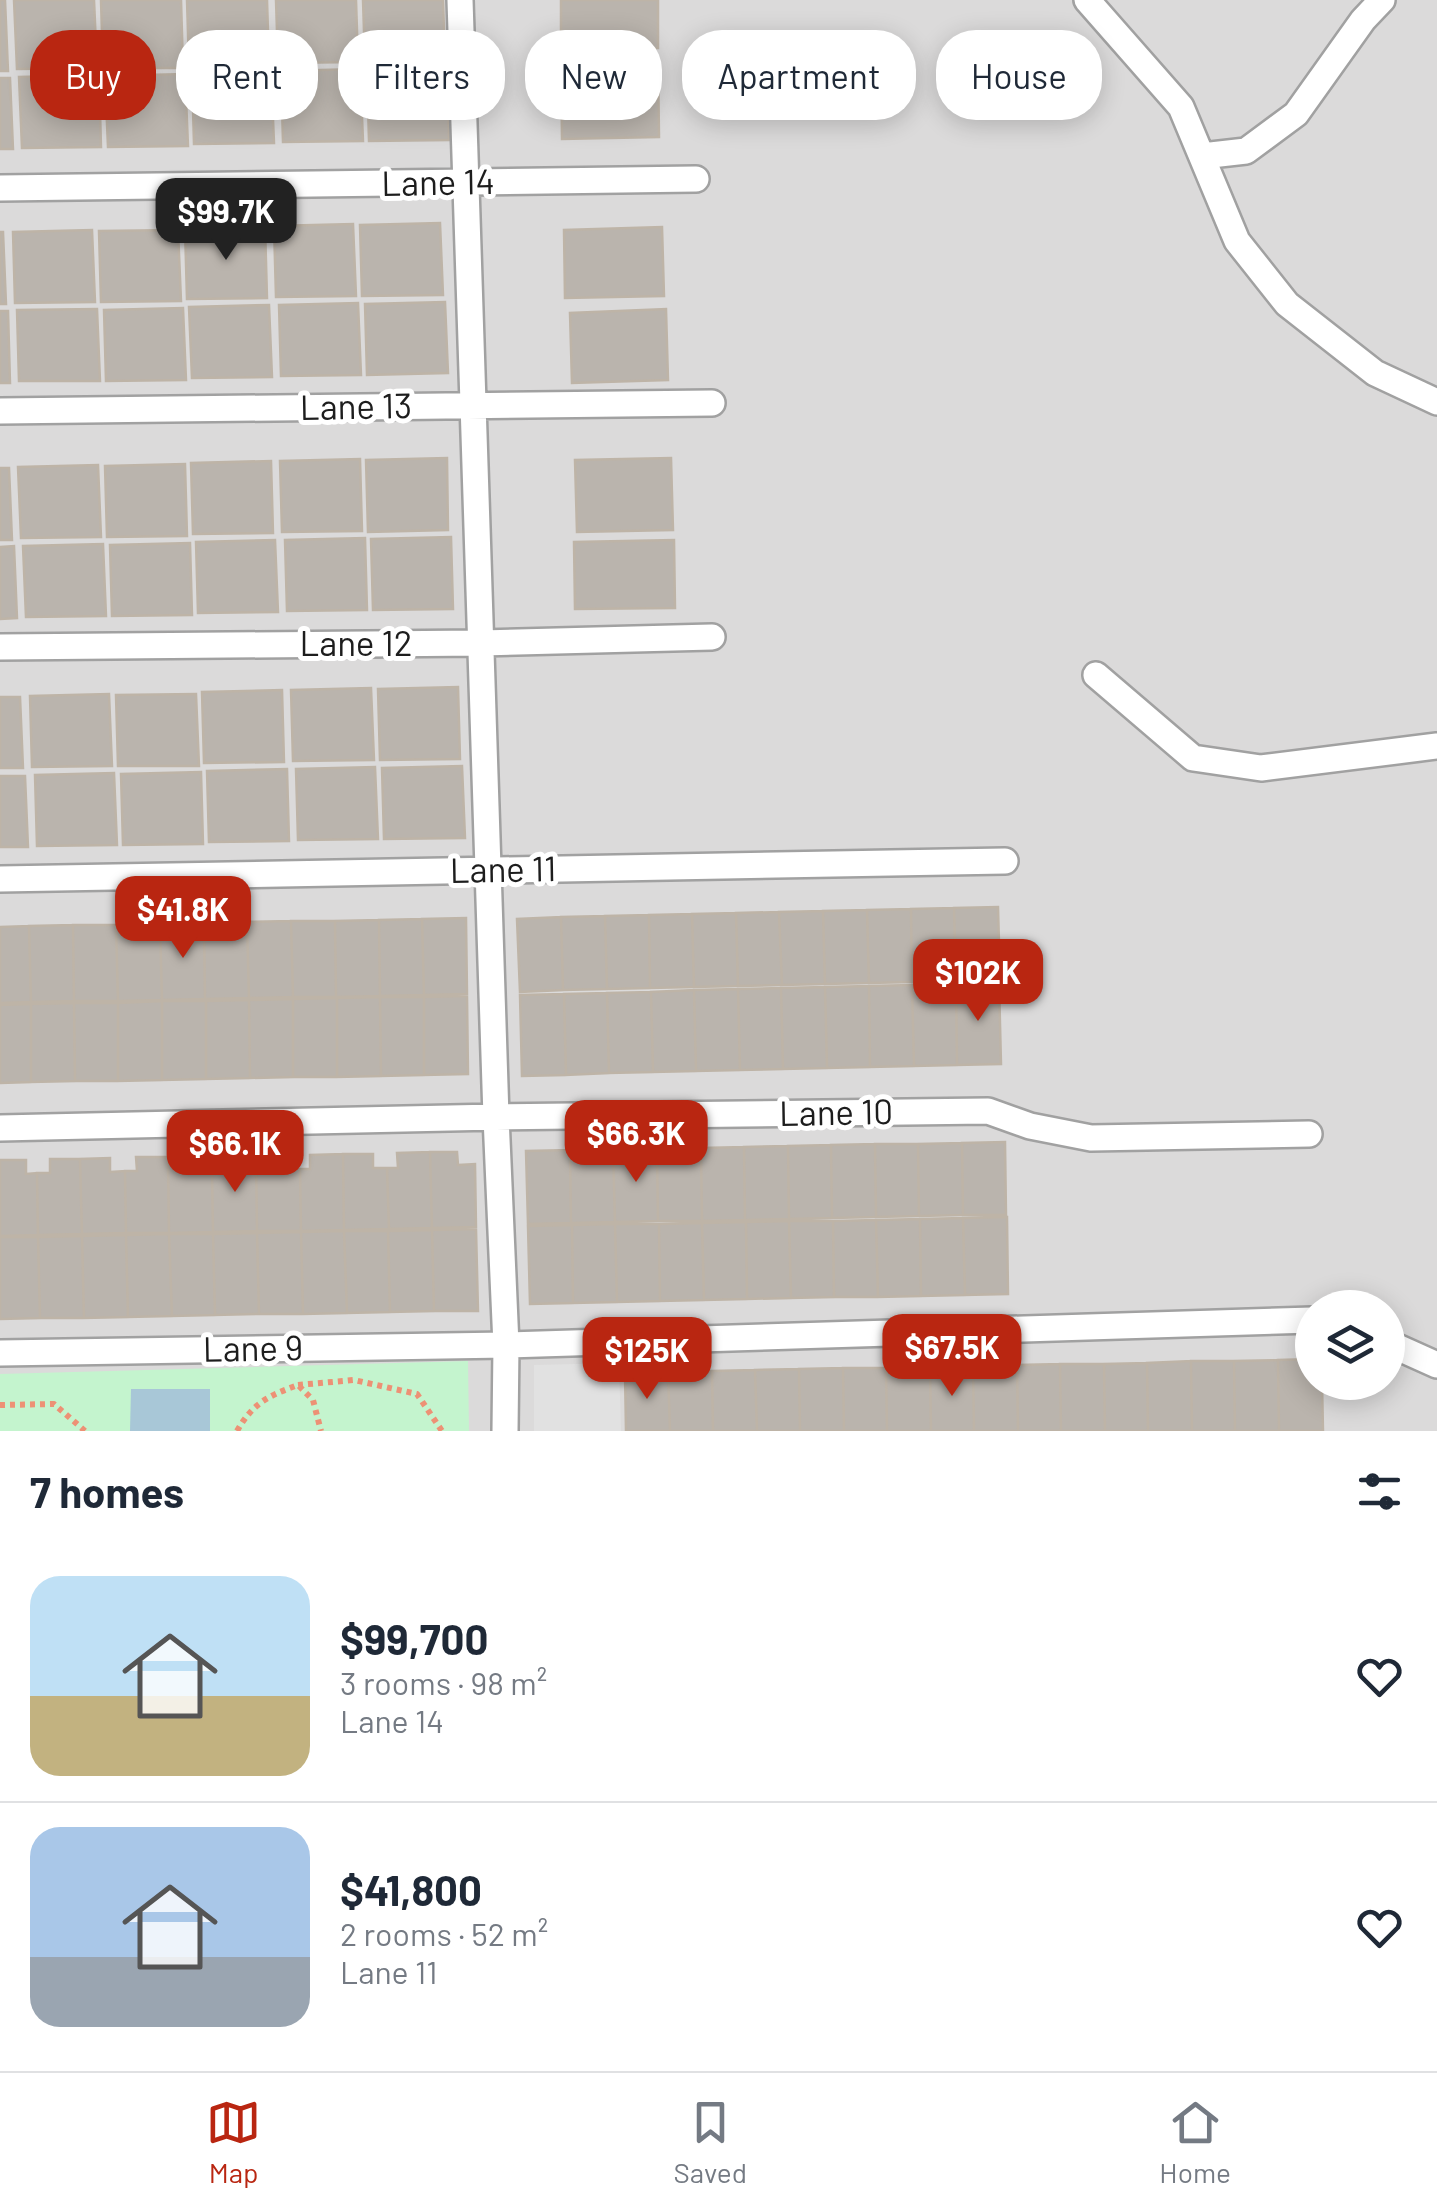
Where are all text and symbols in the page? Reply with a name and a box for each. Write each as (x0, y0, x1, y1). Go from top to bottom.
chip: Buy (30, 30, 156, 120)
chip: Rent (176, 30, 318, 120)
chip: Filters (338, 30, 505, 120)
chip: New (525, 30, 662, 120)
chip: Apartment (682, 30, 916, 120)
chip: House (936, 30, 1102, 120)
street label: Lane 14 (381, 159, 495, 203)
pin: $99.7K (145, 178, 307, 263)
text: $99.7K (178, 191, 274, 229)
street label: Lane 13 (299, 383, 412, 427)
street label: Lane 12 (299, 621, 413, 663)
street label: Lane 11 (449, 846, 557, 890)
pin: $41.8K (102, 876, 264, 961)
text: $41.8K (137, 889, 229, 927)
pin: $102K (908, 939, 1048, 1024)
text: $102K (935, 952, 1021, 990)
street label: Lane 10 (779, 1089, 893, 1133)
pin: $66.3K (555, 1100, 717, 1185)
pin: $66.1K (154, 1110, 316, 1195)
text: $66.3K (587, 1113, 685, 1151)
text: $66.1K (189, 1123, 281, 1161)
map controls (1295, 1290, 1405, 1400)
button: layers (1295, 1290, 1405, 1400)
pin: $67.5K (871, 1314, 1033, 1399)
pin: $125K (577, 1317, 717, 1402)
street label: Lane 9 (202, 1325, 303, 1369)
text: $67.5K (904, 1327, 1000, 1365)
text: $125K (605, 1330, 689, 1368)
icon: filters (1352, 1464, 1407, 1519)
text: 7 homes (30, 1466, 184, 1516)
text: $99,700 (340, 1613, 488, 1663)
icon: home (110, 1616, 230, 1736)
icon: heart (1352, 1649, 1407, 1704)
text: 3 rooms · 98 m² (340, 1663, 547, 1701)
text: Lane 14 (340, 1701, 444, 1739)
text: $41,800 (340, 1864, 482, 1914)
icon: home (110, 1867, 230, 1987)
icon: heart (1352, 1900, 1407, 1955)
text: 2 rooms · 52 m² (340, 1914, 548, 1952)
text: Lane 11 (340, 1952, 438, 1990)
tab: Map (206, 2095, 261, 2189)
tab: Saved (674, 2095, 747, 2189)
tab: Home (1159, 2095, 1231, 2189)

